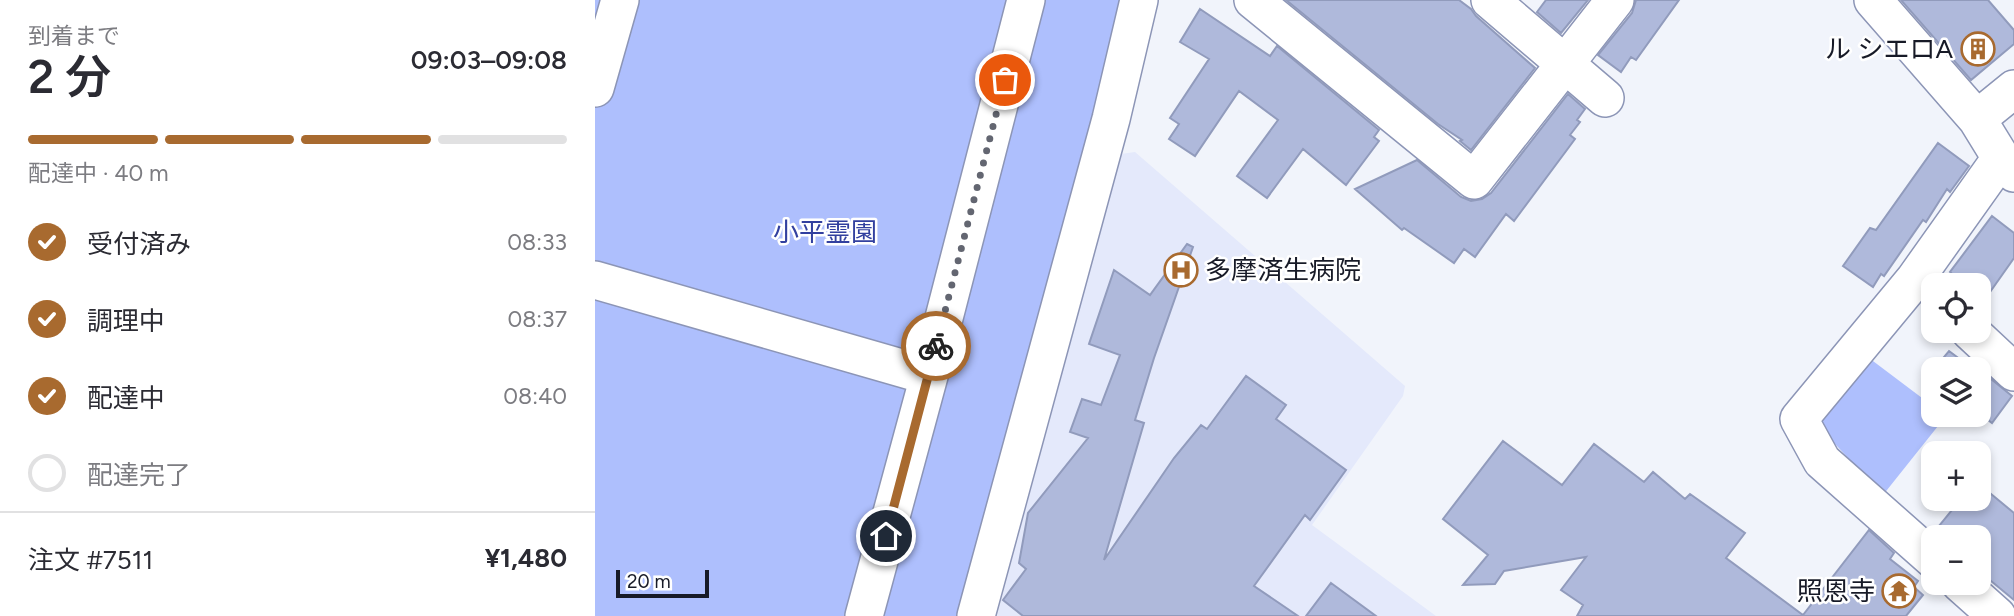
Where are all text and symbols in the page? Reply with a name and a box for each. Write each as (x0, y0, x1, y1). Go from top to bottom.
text: 到着まで (28, 22, 120, 50)
building icon: ル シエロA (1959, 30, 1997, 68)
place label: ル シエロA (1825, 33, 1953, 65)
text: 09:03–09:08 (411, 44, 567, 76)
text: 2 分 (28, 49, 111, 105)
pin (975, 50, 1035, 110)
icon: bag (986, 61, 1024, 99)
text: 配達中 · 40 m (28, 159, 168, 187)
park label: 小平霊園 (773, 216, 877, 248)
icon: check (28, 223, 66, 261)
text: 受付済み (87, 228, 191, 260)
text: 08:33 (507, 228, 567, 256)
hospital icon: 多摩済生病院 (1162, 251, 1200, 289)
place label: 多摩済生病院 (1205, 254, 1361, 286)
map controls (1921, 273, 1991, 595)
button: locate (1921, 273, 1991, 343)
icon: check (28, 300, 66, 338)
text: 調理中 (87, 305, 165, 337)
text: 08:37 (507, 305, 567, 333)
courier (901, 311, 971, 381)
icon: bike (917, 327, 955, 365)
button: layers (1921, 357, 1991, 427)
icon: check (28, 377, 66, 415)
text: 配達中 (87, 382, 165, 414)
text: 08:40 (503, 382, 567, 410)
button: + (1921, 441, 1991, 511)
text: 配達完了 (87, 459, 191, 491)
pin (856, 506, 916, 566)
icon: home (867, 517, 905, 555)
button: − (1921, 525, 1991, 595)
text: ¥1,480 (485, 542, 567, 574)
text: 注文 #7511 (28, 544, 153, 576)
scale bar (616, 567, 709, 599)
text: 20 m (627, 570, 671, 593)
temple icon: 照恩寺 (1880, 572, 1918, 610)
place label: 照恩寺 (1797, 575, 1875, 607)

